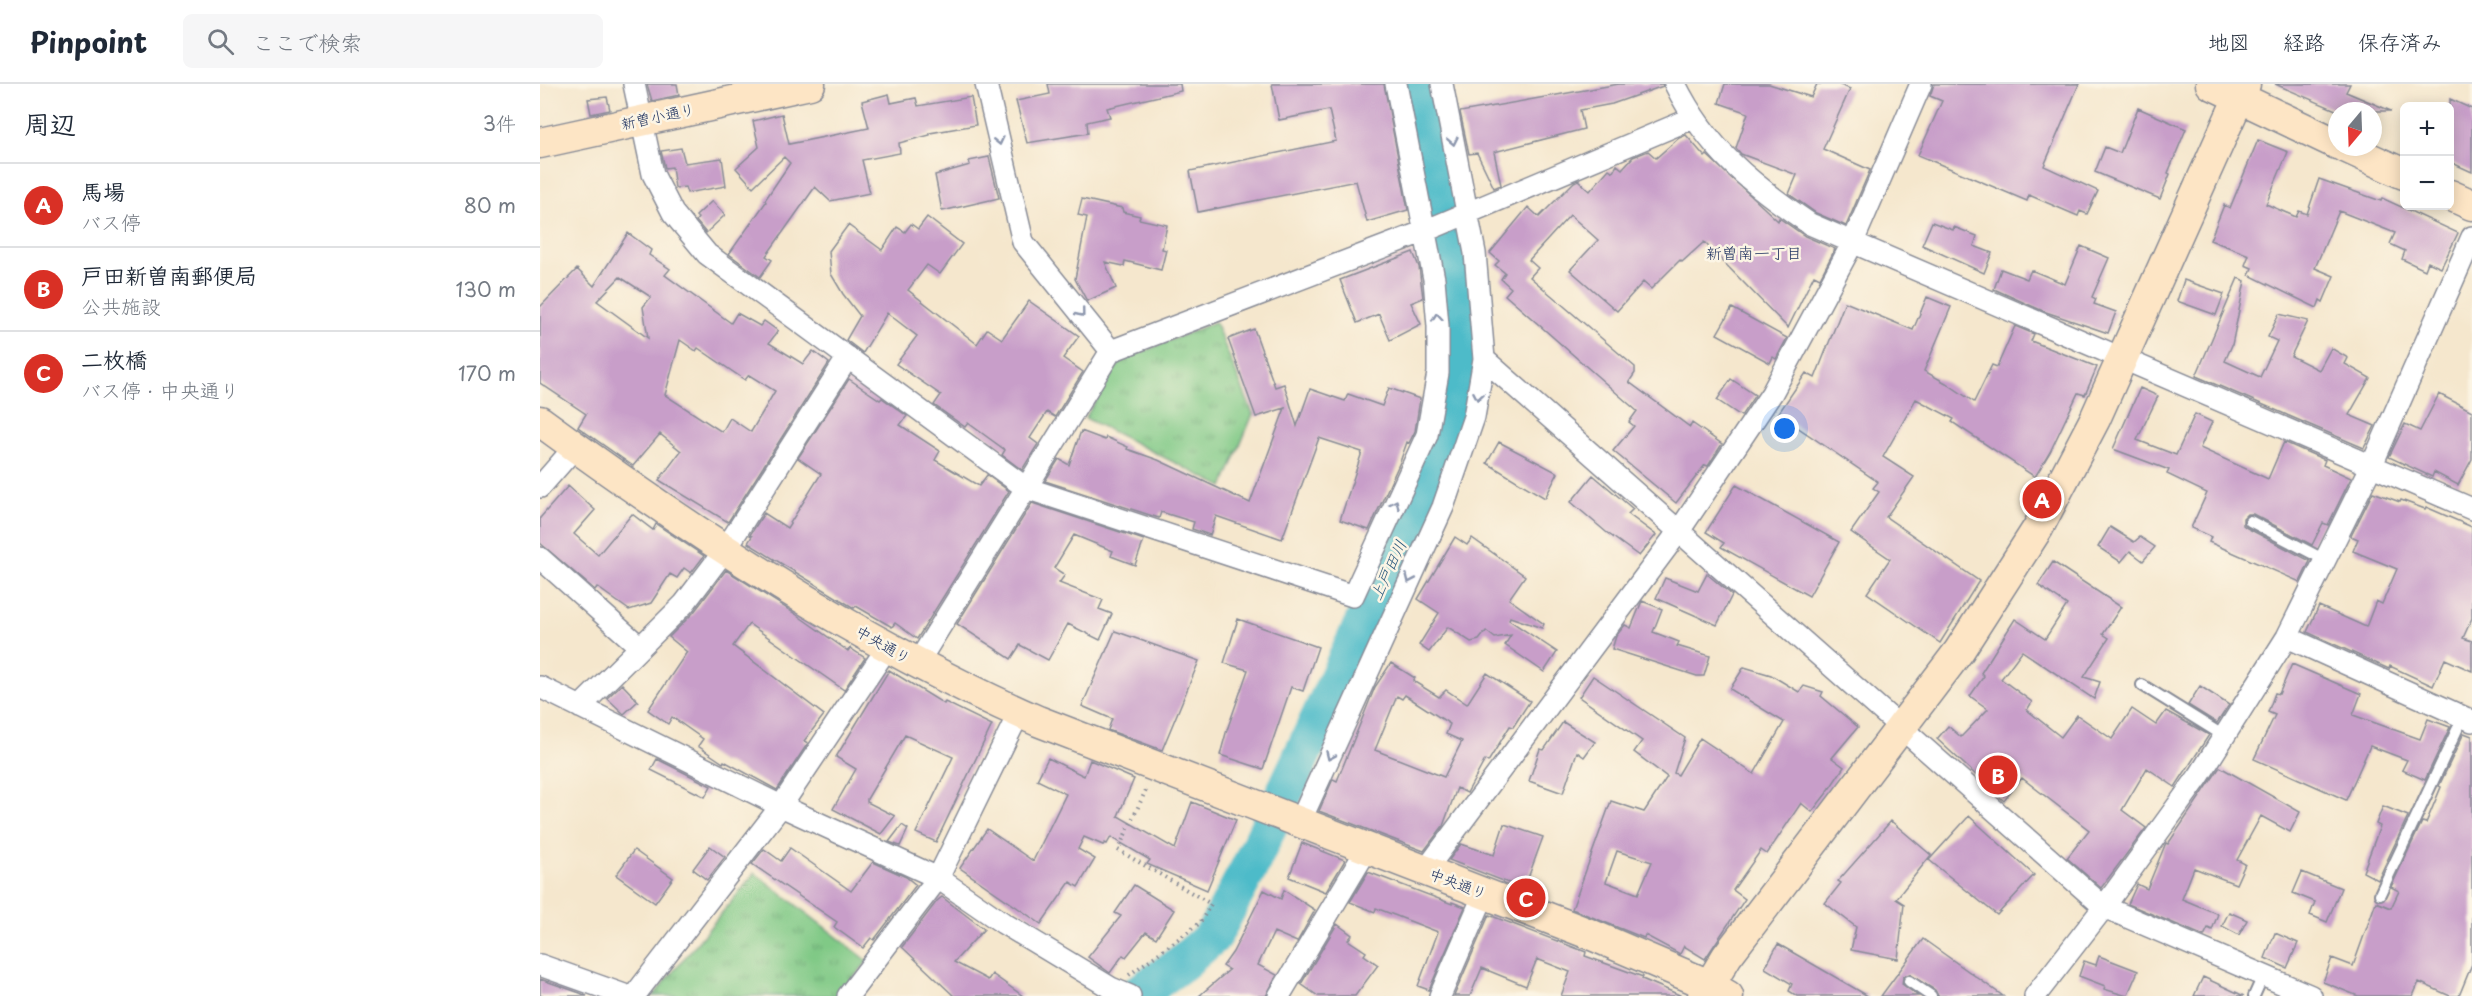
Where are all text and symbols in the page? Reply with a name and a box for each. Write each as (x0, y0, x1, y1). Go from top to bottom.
search box (183, 14, 603, 68)
text: Pinpoint (30, 20, 147, 63)
icon: search (204, 25, 237, 58)
text: ここで検索 (252, 25, 362, 58)
text: 地図 (2208, 25, 2250, 57)
text: 経路 (2283, 25, 2325, 57)
text: 保存済み (2358, 25, 2442, 57)
street label: 新曽小通り (619, 96, 697, 135)
north arrow (2328, 102, 2382, 156)
map controls (2400, 102, 2454, 210)
button: + (2400, 102, 2454, 156)
text: 周辺 (24, 104, 76, 143)
text: 3件 (483, 108, 516, 138)
one-way arrow (992, 136, 1005, 146)
one-way arrow (1446, 136, 1459, 146)
button: − (2400, 156, 2454, 210)
text: 馬場 (81, 174, 125, 207)
text: A (36, 190, 51, 220)
text: 80 m (464, 190, 516, 220)
text: バス停 (81, 207, 141, 237)
district label: 新曽南一丁目 (1706, 240, 1802, 264)
text: 戸田新曽南郵便局 (81, 258, 257, 291)
text: B (37, 274, 50, 304)
text: 130 m (456, 274, 516, 304)
text: 公共施設 (81, 291, 161, 321)
one-way arrow (1073, 306, 1084, 317)
one-way arrow (1431, 313, 1444, 322)
text: 二枚橋 (81, 342, 147, 375)
text: C (36, 358, 51, 388)
text: 170 m (458, 358, 516, 388)
text: バス停 · 中央通り (81, 375, 240, 405)
one-way arrow (1472, 391, 1485, 401)
your location (1770, 414, 1799, 443)
pin: A (2022, 476, 2062, 522)
one-way arrow (1388, 500, 1400, 511)
water label: 上戸田川 (1363, 535, 1411, 604)
one-way arrow (1406, 572, 1418, 583)
street label: 中央通り (852, 619, 915, 669)
one-way arrow (1325, 750, 1337, 761)
pin: B (1978, 752, 2018, 798)
street label: 中央通り (1426, 861, 1491, 904)
pin: C (1506, 876, 1546, 920)

